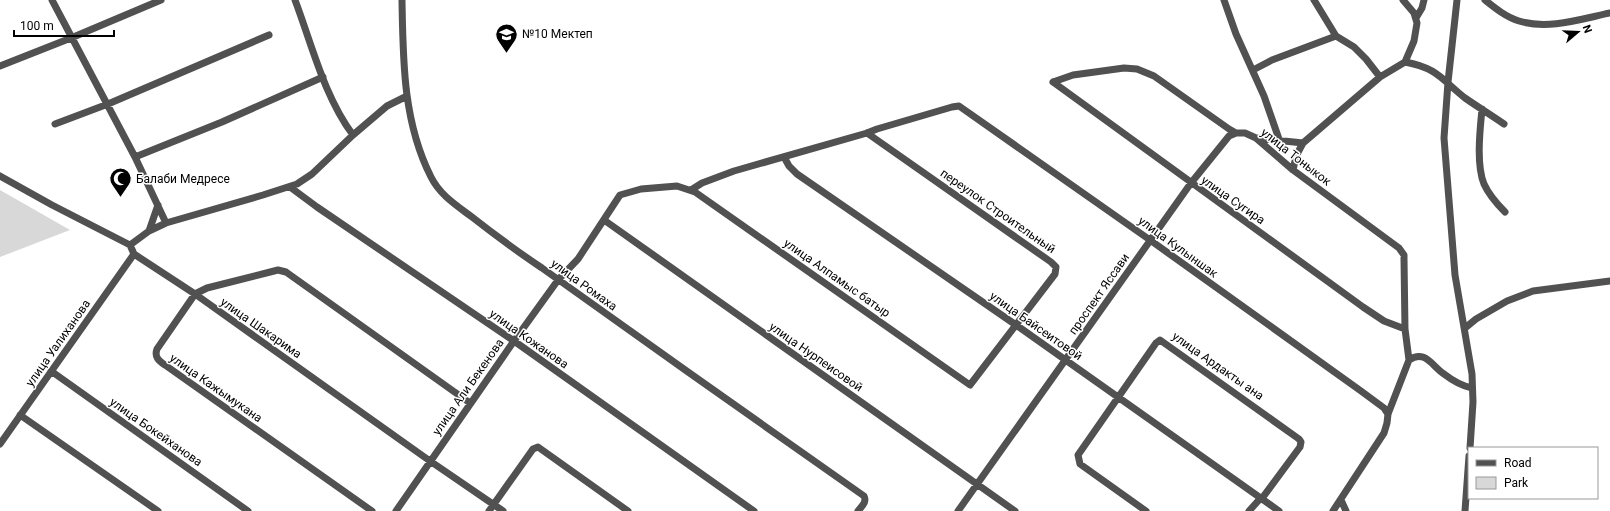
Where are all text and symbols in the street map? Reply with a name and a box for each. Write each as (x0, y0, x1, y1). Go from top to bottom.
scale bar (14, 12, 114, 38)
north arrow (1558, 12, 1598, 52)
text: 100 m (20, 19, 54, 33)
school or university icon: №10 Мектеп (493, 21, 519, 54)
text: N (1580, 23, 1594, 35)
place label: №10 Мектеп (522, 27, 593, 41)
street label: улица Тоныкок (1258, 125, 1334, 189)
mosque icon: Балаби Медресе (108, 166, 134, 199)
street label: переулок Строительный (938, 166, 1058, 256)
place label: Балаби Медресе (136, 172, 230, 186)
street label: улица Сугира (1198, 173, 1268, 227)
street label: улица Кулыншак (1136, 213, 1221, 281)
street label: улица Алпамыс батыр (781, 236, 893, 320)
street label: проспект Яссави (1066, 251, 1132, 337)
street label: улица Ромаха (548, 256, 620, 314)
street label: улица Байсеитовой (987, 289, 1085, 363)
street label: улица Шакарима (218, 295, 304, 361)
street label: улица Уалиханова (23, 297, 93, 389)
street label: улица Кожанова (487, 307, 571, 371)
street label: улица Нурпеисовой (767, 319, 865, 395)
street label: улица Ардакты ана (1169, 329, 1267, 403)
street label: улица Али Бекенова (429, 336, 507, 438)
street label: улица Кажымукана (167, 351, 265, 425)
street label: улица Бокейханова (107, 395, 205, 469)
legend (1468, 447, 1598, 499)
text: Road (1504, 456, 1532, 470)
text: Park (1504, 476, 1529, 490)

